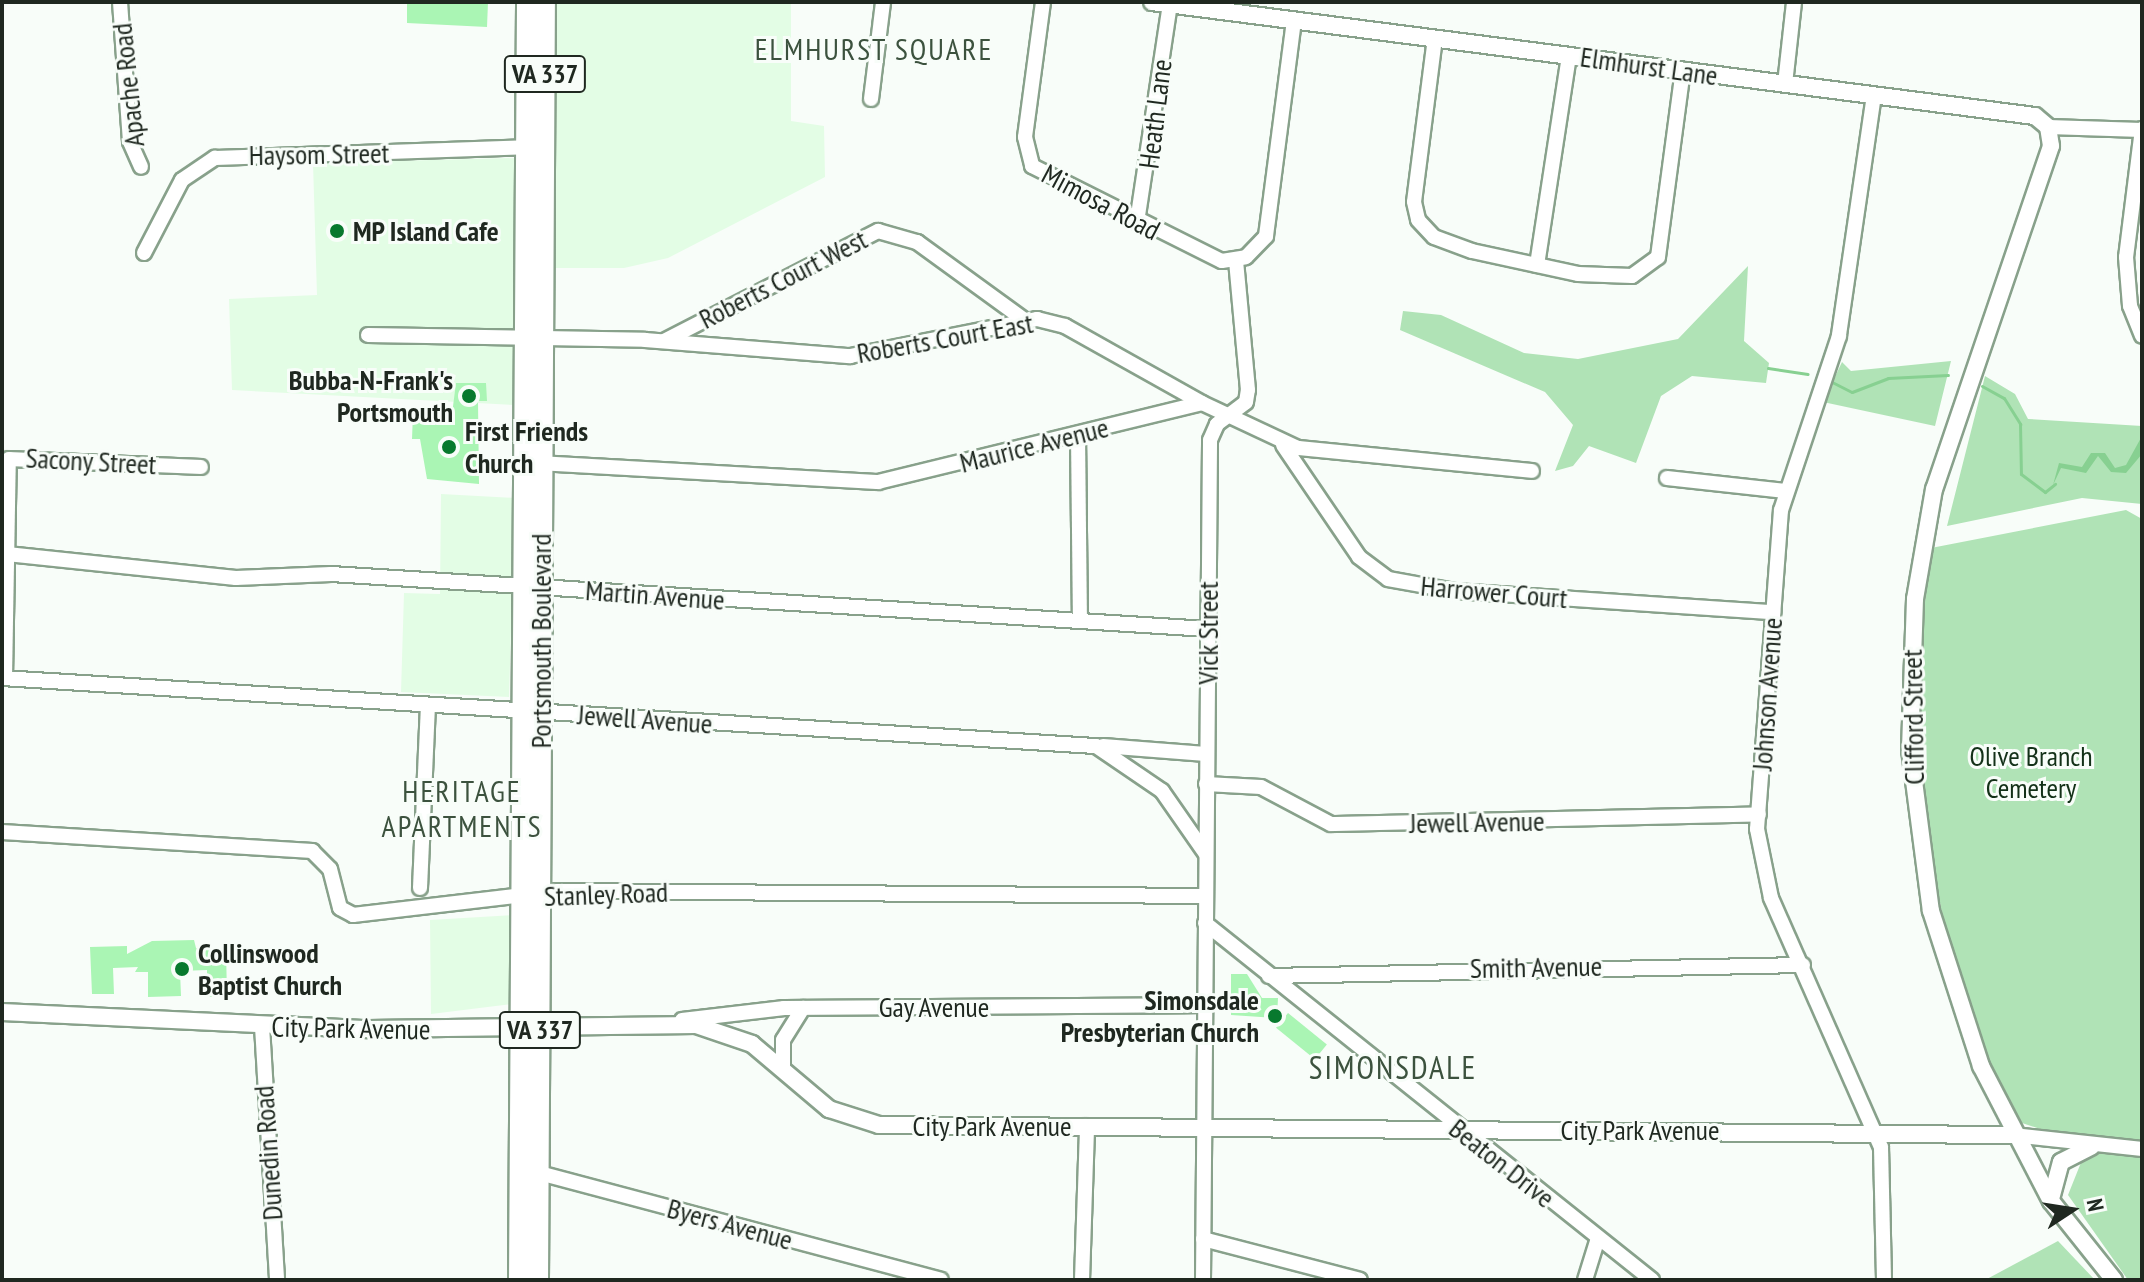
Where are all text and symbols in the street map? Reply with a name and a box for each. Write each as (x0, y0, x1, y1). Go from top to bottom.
street label: Apache Road (105, 21, 151, 149)
district label: ELMHURST SQUARE (754, 31, 994, 67)
street label: Elmhurst Lane (1578, 40, 1720, 92)
road number: VA 337 (503, 52, 587, 96)
street label: Heath Lane (1132, 57, 1178, 171)
street label: Haysom Street (249, 136, 389, 172)
street label: Mimosa Road (1036, 157, 1166, 247)
place label: MP Island Cafe (353, 214, 500, 248)
marker: MP Island Cafe (328, 222, 346, 240)
street label: Roberts Court West (693, 222, 873, 336)
street label: Roberts Court East (854, 306, 1036, 370)
place label: Bubba-N-Frank's Portsmouth (289, 363, 453, 429)
marker: Bubba-N-Frank's Portsmouth (460, 387, 478, 405)
street label: Maurice Avenue (956, 410, 1112, 480)
place label: First Friends Church (465, 414, 588, 480)
marker: First Friends Church (440, 438, 458, 456)
street label: Sacony Street (24, 441, 158, 481)
street label: Portsmouth Boulevard (524, 534, 558, 748)
street label: Harrower Court (1419, 569, 1569, 615)
street label: Martin Avenue (584, 573, 726, 617)
street label: Vick Street (1191, 581, 1225, 685)
street label: Johnson Avenue (1745, 616, 1789, 772)
street label: Clifford Street (1895, 649, 1931, 785)
street label: Jewell Avenue (576, 698, 714, 740)
park label: Olive Branch Cemetery (1970, 739, 2092, 805)
district label: HERITAGE APARTMENTS (381, 773, 543, 844)
street label: Jewell Avenue (1409, 804, 1545, 840)
street label: Stanley Road (543, 875, 669, 913)
place label: Collinswood Baptist Church (198, 936, 342, 1002)
street label: Smith Avenue (1469, 949, 1603, 985)
marker: Collinswood Baptist Church (173, 960, 191, 978)
place label: Simonsdale Presbyterian Church (1060, 983, 1259, 1049)
street label: Gay Avenue (878, 990, 990, 1024)
marker: Simonsdale Presbyterian Church (1266, 1007, 1284, 1025)
road number: VA 337 (498, 1008, 582, 1052)
street label: City Park Avenue (270, 1010, 432, 1046)
district label: SIMONSDALE (1309, 1048, 1477, 1086)
street label: Dunedin Road (247, 1085, 289, 1221)
street label: City Park Avenue (911, 1109, 1073, 1143)
street label: Beaton Drive (1443, 1111, 1561, 1215)
street label: City Park Avenue (1559, 1113, 1721, 1147)
north arrow (2032, 1170, 2112, 1250)
street label: Byers Avenue (663, 1191, 797, 1257)
text: N (2081, 1196, 2110, 1214)

